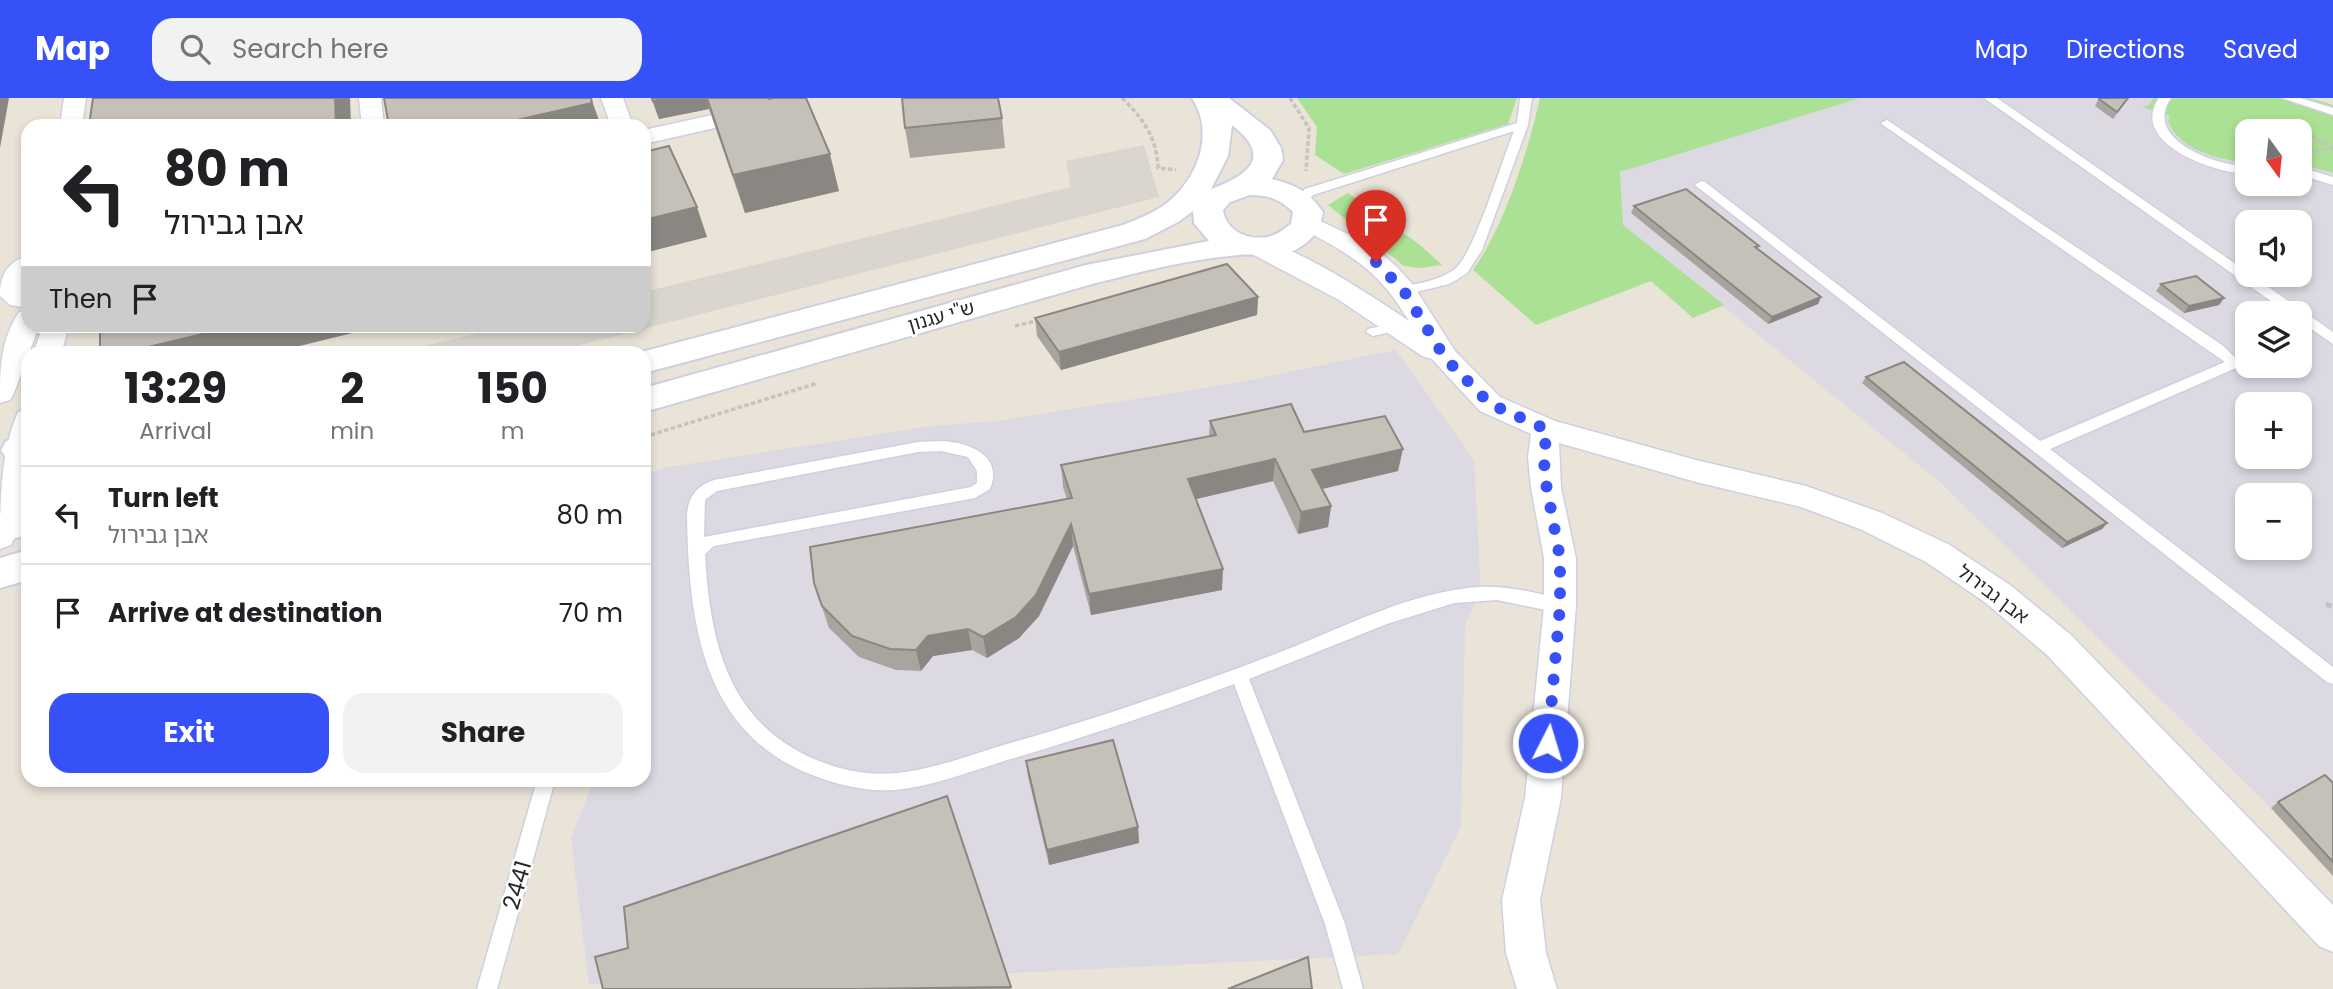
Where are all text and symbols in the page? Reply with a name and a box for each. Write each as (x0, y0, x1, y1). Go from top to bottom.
search box (152, 18, 642, 81)
text: Map (35, 25, 110, 72)
icon: search (176, 30, 214, 68)
text: Search here (232, 31, 389, 67)
text: Map (1975, 33, 2028, 66)
text: Directions (2066, 33, 2185, 66)
text: Saved (2223, 33, 2298, 66)
north arrow (2235, 119, 2312, 196)
map controls (2235, 119, 2312, 560)
text: 80 m (164, 135, 290, 203)
icon: left (49, 147, 140, 238)
pin (1346, 190, 1406, 262)
text: אבן גבירול (164, 200, 304, 245)
icon: arrive (1357, 201, 1395, 239)
button: sound (2235, 210, 2312, 287)
icon: arrive (126, 280, 164, 318)
text: Then (49, 281, 112, 317)
street label: ש''י עגנון (905, 294, 977, 338)
button: layers (2235, 301, 2312, 378)
text: 13:29 (124, 359, 227, 418)
text: 2 (340, 359, 364, 418)
text: 150 (477, 359, 548, 418)
button: + (2235, 392, 2312, 469)
text: Arrival (139, 415, 212, 447)
text: min (330, 415, 374, 447)
text: m (501, 415, 524, 447)
text: Turn left (108, 480, 219, 516)
button: − (2235, 483, 2312, 560)
icon: left (49, 496, 87, 534)
text: 80 m (557, 497, 623, 533)
text: אבן גבירול (108, 519, 209, 551)
street label: אבן גבירול (1952, 558, 2034, 630)
icon: arrive (49, 594, 87, 632)
text: Arrive at destination (108, 595, 383, 631)
text: 70 m (559, 595, 623, 631)
button: Exit (49, 693, 329, 773)
button: Share (343, 693, 623, 773)
position arrow (1511, 706, 1585, 780)
street label: 2441 (495, 857, 539, 913)

